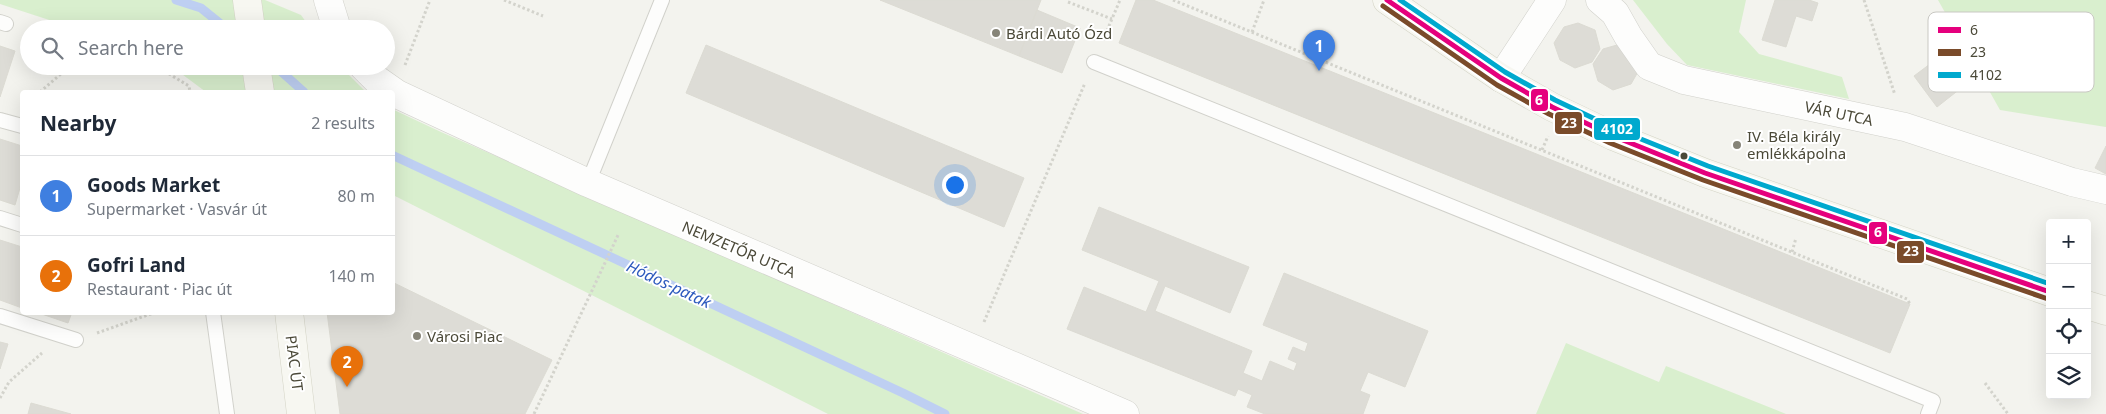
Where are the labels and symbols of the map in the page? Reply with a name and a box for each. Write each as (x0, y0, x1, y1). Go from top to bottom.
legend (1928, 12, 2094, 92)
text: 6 (1970, 20, 1978, 39)
place label: Bárdi Autó Ózd (1006, 23, 1112, 43)
marker: Bárdi Autó Ózd (990, 27, 1002, 39)
pin: 1 (1303, 30, 1335, 71)
text: 23 (1970, 42, 1986, 61)
text: 4102 (1970, 65, 2002, 84)
line badge: 6 (1530, 88, 1549, 112)
text: 6 (1535, 90, 1543, 109)
street label: VÁR UTCA (1803, 96, 1875, 130)
line badge: 23 (1554, 111, 1583, 135)
text: 23 (1561, 113, 1577, 132)
line badge: 4102 (1593, 117, 1641, 141)
text: 4102 (1601, 119, 1633, 138)
place label: IV. Béla király emlékkápolna (1747, 126, 1846, 163)
marker: IV. Béla király emlékkápolna (1731, 139, 1743, 151)
unlabelled marker (1679, 151, 1689, 161)
your location (942, 172, 968, 198)
street label: NEMZETŐR UTCA (679, 216, 799, 282)
line badge: 6 (1868, 221, 1888, 245)
text: 6 (1874, 222, 1882, 241)
line badge: 23 (1896, 240, 1925, 264)
text: 23 (1903, 241, 1919, 260)
water label: Hódos-patak (623, 255, 716, 314)
place label: Városi Piac (427, 326, 503, 346)
marker: Városi Piac (411, 330, 423, 342)
street label: PIAC ÚT (282, 334, 308, 393)
pin: 2 (331, 346, 363, 387)

